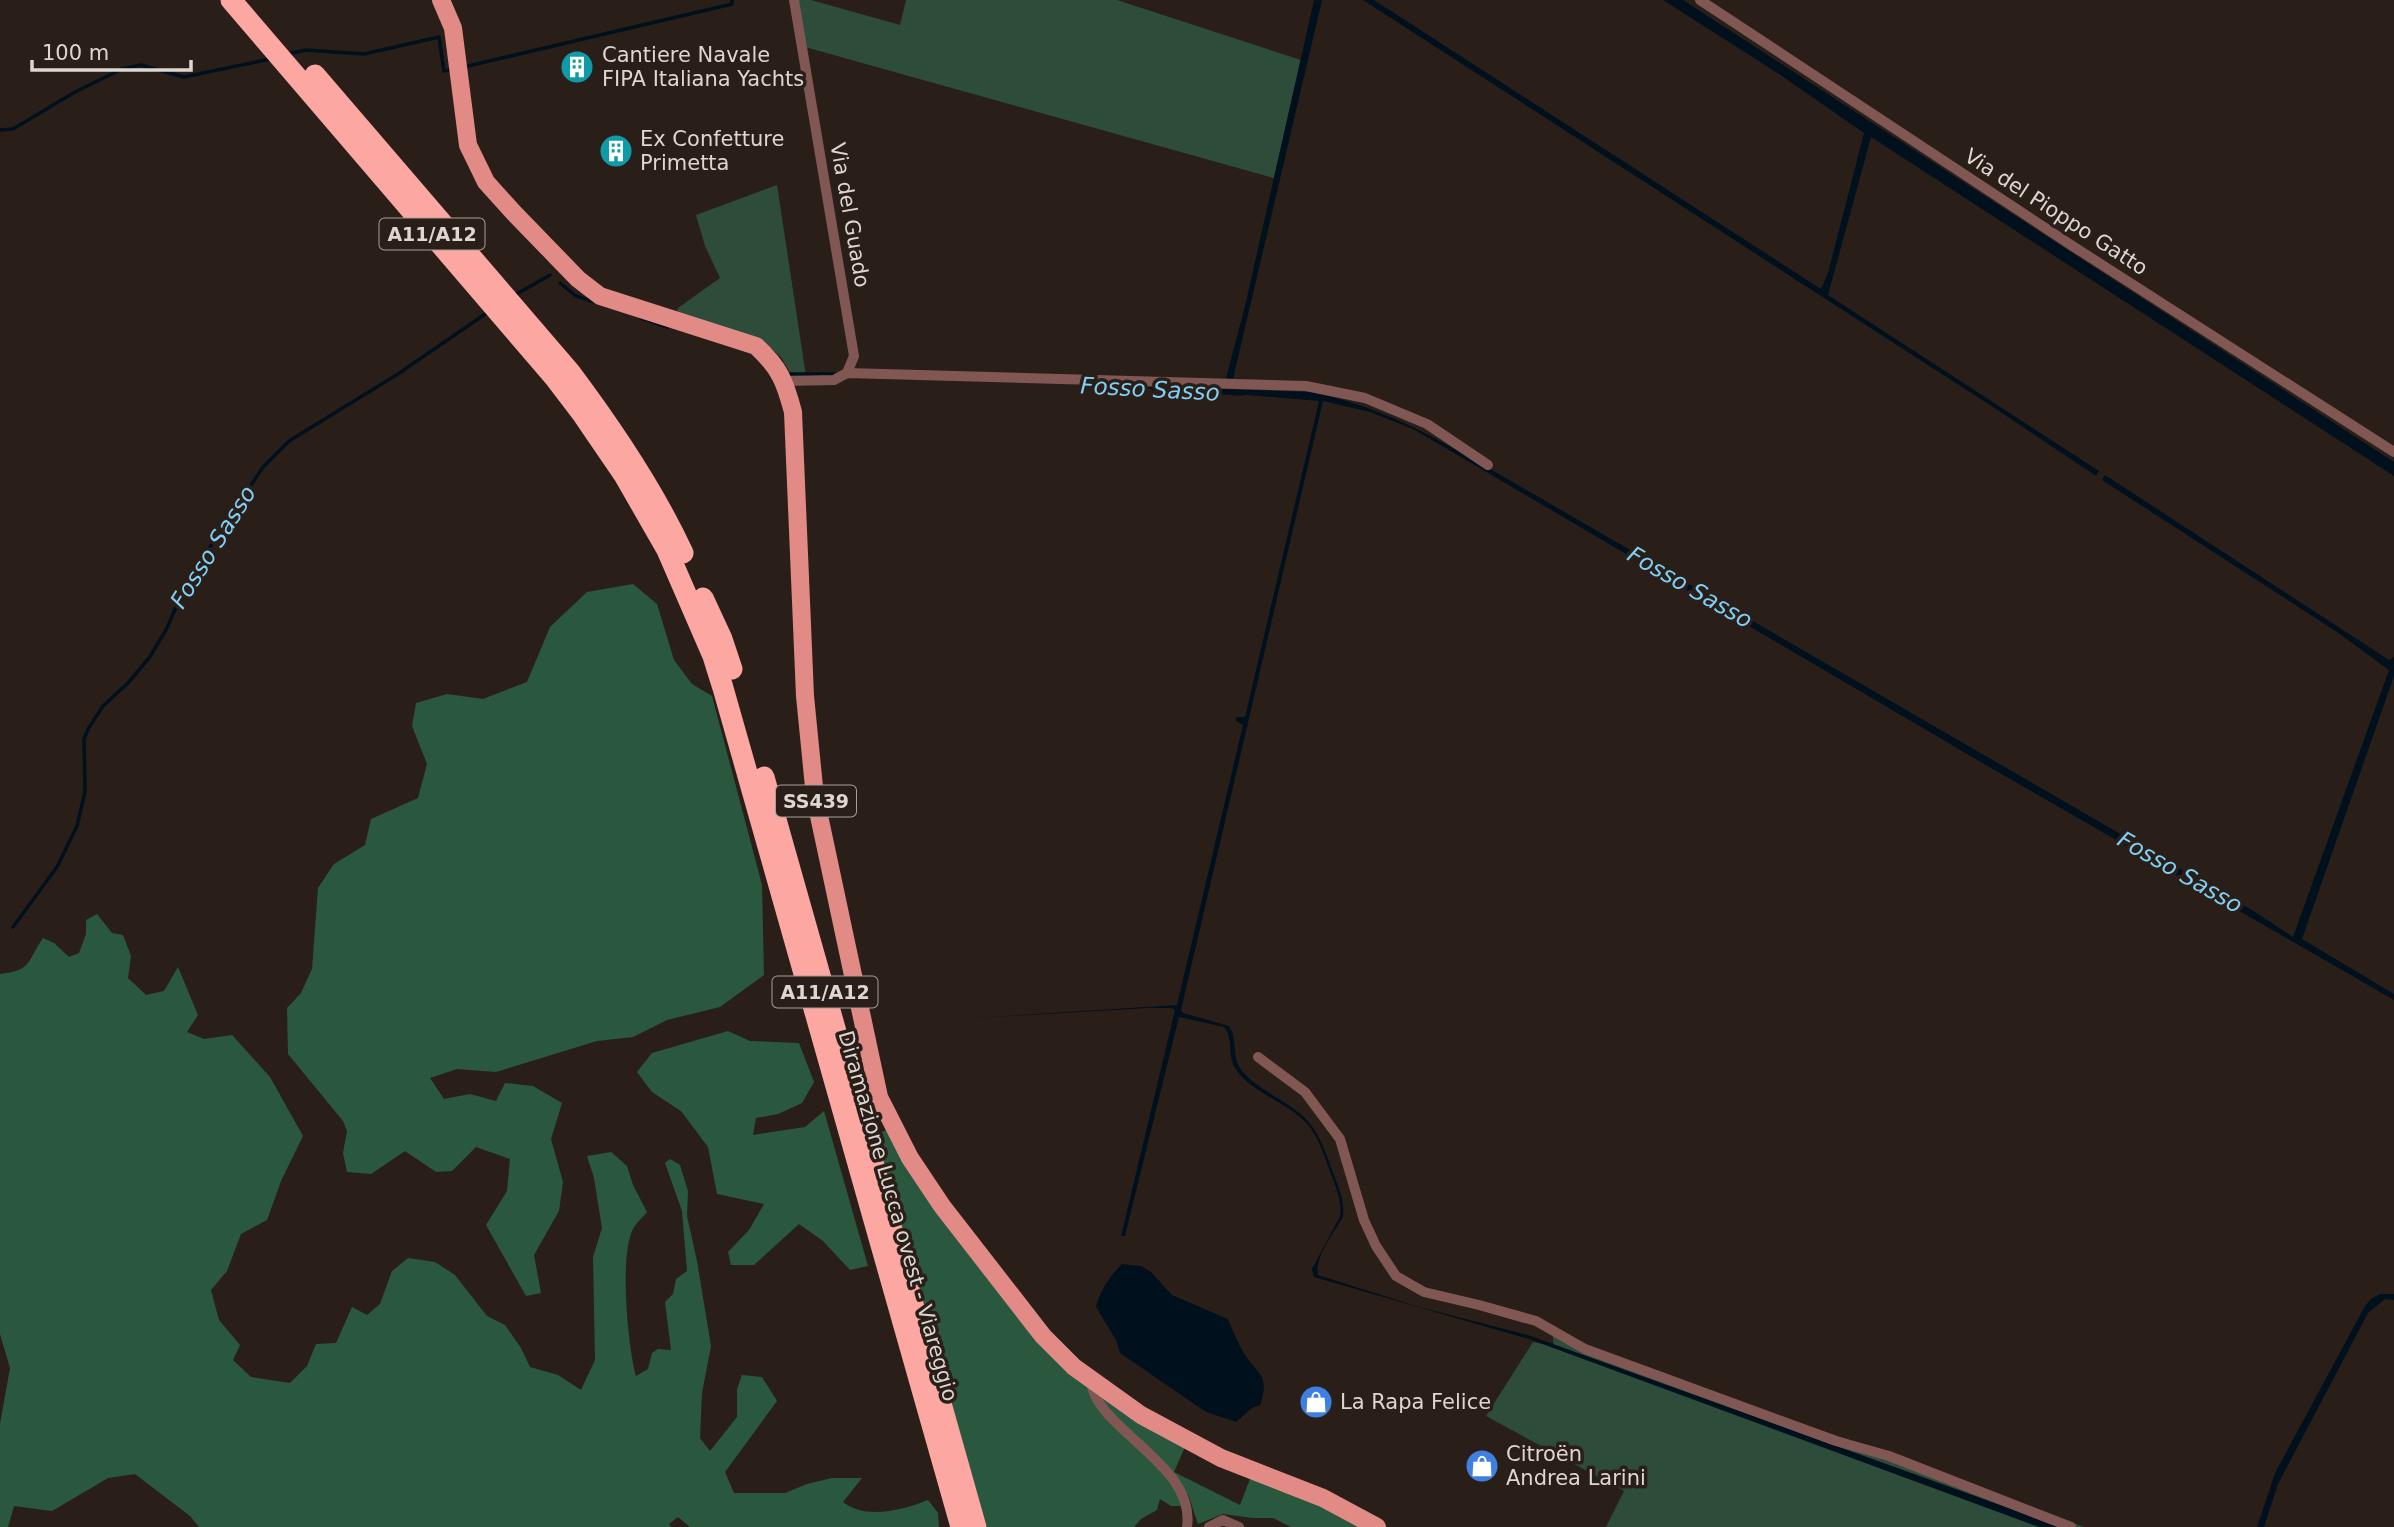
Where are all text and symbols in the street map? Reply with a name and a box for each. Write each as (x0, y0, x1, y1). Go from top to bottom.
scale bar (32, 28, 191, 72)
text: 100 m (42, 41, 109, 65)
place label: Cantiere Navale FIPA Italiana Yachts (602, 43, 804, 91)
building icon: Cantiere Navale FIPA Italiana Yachts (558, 48, 596, 86)
place label: Ex Confetture Primetta (640, 127, 784, 175)
building icon: Ex Confetture Primetta (597, 132, 635, 170)
street label: Via del Guado (825, 141, 875, 289)
street label: Via del Pioppo Gatto (1960, 144, 2152, 280)
road number: A11/A12 (380, 218, 485, 250)
water label: Fosso Sasso (1080, 372, 1220, 406)
water label: Fosso Sasso (165, 481, 261, 613)
water label: Fosso Sasso (1623, 541, 1757, 633)
road number: SS439 (776, 786, 856, 816)
water label: Fosso Sasso (2113, 826, 2247, 918)
road number: A11/A12 (772, 976, 878, 1008)
street label: Diramazione Lucca ovest - Viareggio (834, 1028, 962, 1404)
shop icon: La Rapa Felice (1297, 1383, 1335, 1421)
place label: La Rapa Felice (1340, 1390, 1491, 1414)
place label: Citroën Andrea Larini (1506, 1442, 1646, 1490)
shop icon: Citroën Andrea Larini (1463, 1447, 1501, 1485)

